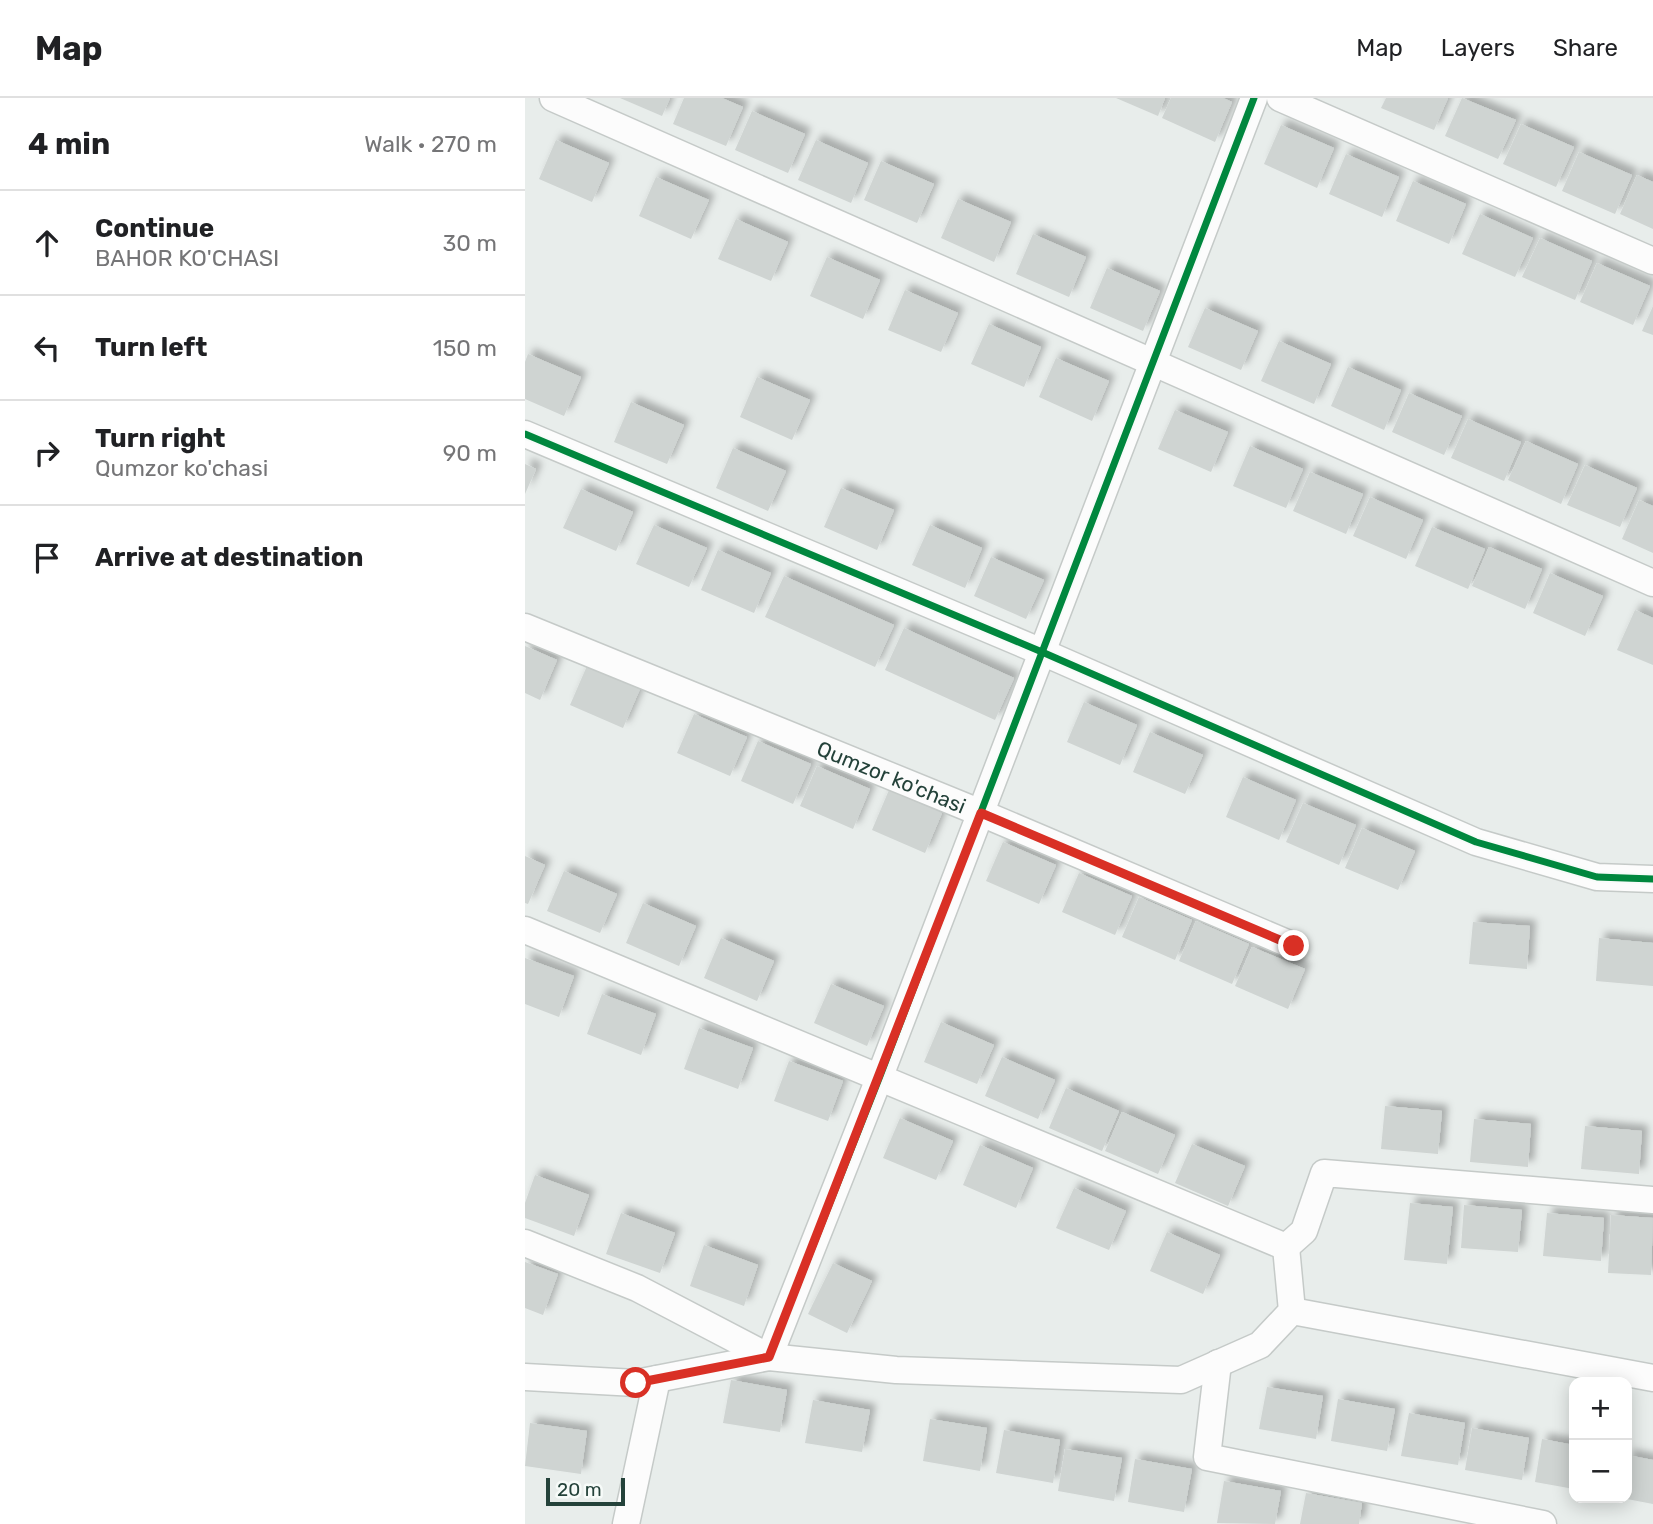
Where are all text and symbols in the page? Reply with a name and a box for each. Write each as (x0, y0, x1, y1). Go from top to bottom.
text: Map (35, 29, 103, 68)
text: Map (1356, 34, 1403, 62)
text: Layers (1441, 34, 1515, 62)
text: Share (1553, 34, 1618, 62)
text: 4 min (28, 126, 110, 162)
text: Walk · 270 m (364, 130, 497, 158)
text: Continue (95, 213, 214, 244)
icon: ahead (28, 224, 66, 262)
text: 30 m (442, 229, 497, 257)
text: BAHOR KO'CHASI (95, 244, 279, 272)
icon: left (28, 329, 66, 367)
text: Turn left (95, 332, 207, 363)
text: 150 m (433, 334, 497, 362)
text: Turn right (95, 423, 225, 454)
icon: right (28, 434, 66, 472)
text: 90 m (443, 439, 497, 467)
text: Qumzor ko'chasi (95, 454, 268, 482)
icon: arrive (28, 539, 66, 577)
text: Arrive at destination (95, 542, 363, 573)
street label: Qumzor ko'chasi (814, 735, 970, 818)
route end (1278, 930, 1309, 961)
route start (620, 1367, 651, 1398)
map controls (1569, 1377, 1632, 1503)
button: + (1569, 1377, 1632, 1440)
button: − (1569, 1440, 1632, 1503)
scale bar (546, 1475, 625, 1507)
text: 20 m (557, 1478, 602, 1501)

